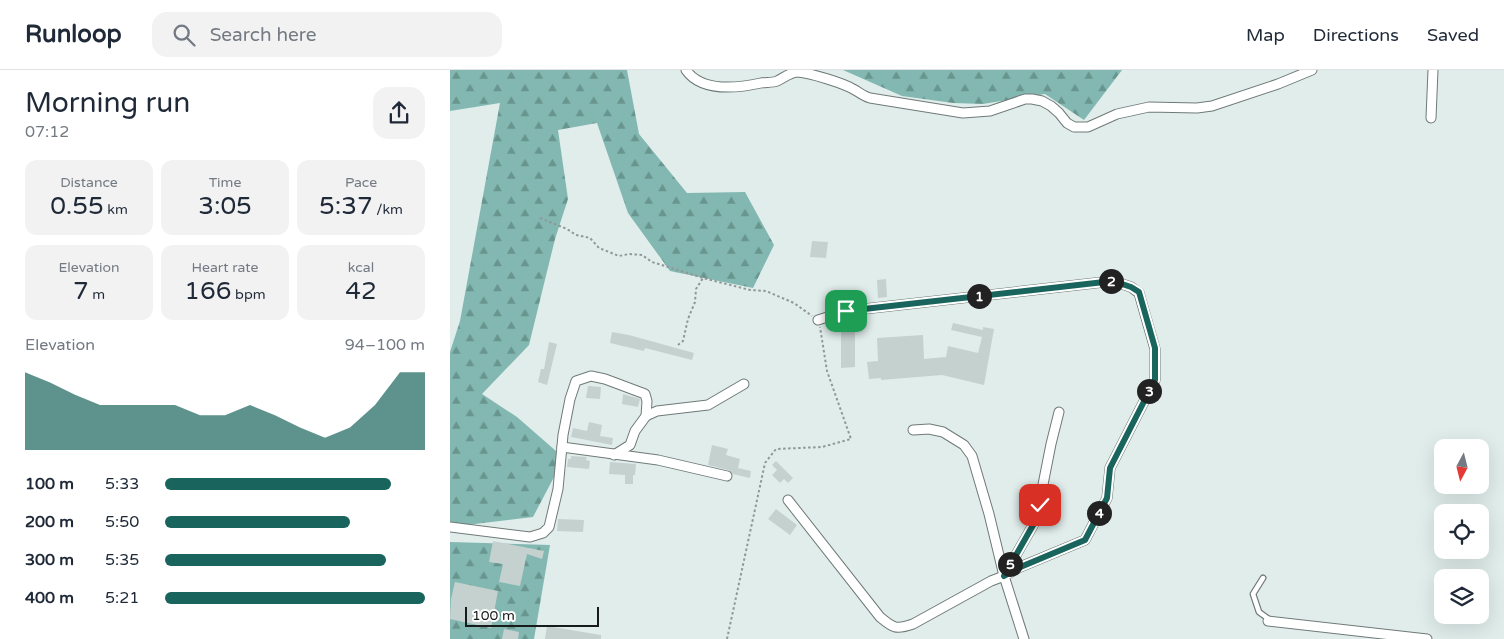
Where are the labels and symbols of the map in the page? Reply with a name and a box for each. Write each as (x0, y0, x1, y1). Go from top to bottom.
pin: 2 (1098, 268, 1124, 294)
pin: 1 (966, 284, 992, 308)
pin (825, 290, 867, 332)
pin: 3 (1136, 378, 1162, 404)
north arrow (1434, 439, 1489, 494)
pin (1019, 484, 1061, 526)
pin: 4 (1086, 500, 1112, 526)
pin: 5 (998, 552, 1022, 576)
scale bar (465, 604, 599, 627)

